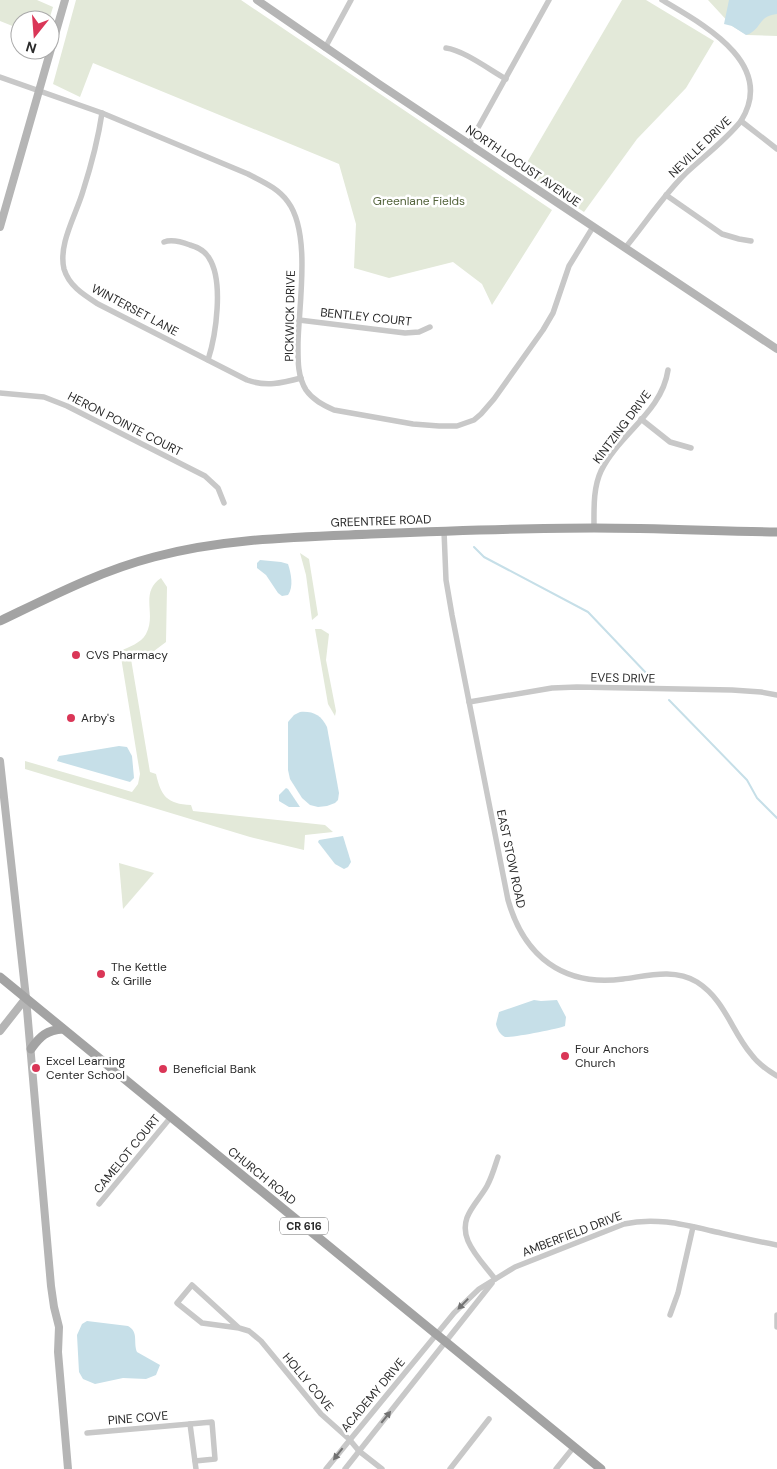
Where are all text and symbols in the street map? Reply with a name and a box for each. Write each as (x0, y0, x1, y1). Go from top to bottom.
north arrow (10, 10, 60, 60)
text: N (24, 37, 39, 58)
street label: NEVILLE DRIVE (665, 113, 735, 181)
street label: NORTH LOCUST AVENUE (462, 122, 584, 211)
park label: Greenlane Fields (373, 193, 465, 209)
street label: PICKWICK DRIVE (281, 270, 299, 362)
street label: WINTERSET LANE (89, 280, 181, 340)
street label: BENTLEY COURT (319, 304, 413, 330)
street label: KINTZING DRIVE (589, 387, 655, 467)
street label: HERON POINTE COURT (65, 388, 185, 460)
street label: GREENTREE ROAD (330, 511, 432, 531)
place label: CVS Pharmacy (86, 647, 168, 663)
marker: CVS Pharmacy (70, 649, 82, 661)
street label: EVES DRIVE (590, 669, 656, 687)
place label: Arby's (81, 710, 115, 726)
marker: Arby's (65, 712, 77, 724)
street label: EAST STOW ROAD (493, 808, 529, 910)
place label: The Kettle & Grille (111, 959, 167, 989)
marker: The Kettle & Grille (95, 968, 107, 980)
place label: Four Anchors Church (575, 1041, 649, 1071)
marker: Four Anchors Church (559, 1050, 571, 1062)
place label: Excel Learning Center School (46, 1053, 126, 1083)
place label: Beneficial Bank (173, 1061, 256, 1077)
marker: Excel Learning Center School (30, 1062, 42, 1074)
marker: Beneficial Bank (157, 1063, 169, 1075)
street label: CAMELOT COURT (90, 1111, 164, 1197)
street label: CHURCH ROAD (224, 1143, 300, 1209)
street label: AMBERFIELD DRIVE (520, 1207, 625, 1260)
road number: CR 616 (280, 1218, 328, 1234)
one-way arrow (457, 1298, 469, 1310)
street label: HOLLY COVE (279, 1349, 337, 1415)
street label: ACADEMY DRIVE (337, 1354, 409, 1435)
street label: PINE COVE (107, 1407, 169, 1429)
one-way arrow (381, 1410, 391, 1424)
one-way arrow (333, 1447, 344, 1460)

